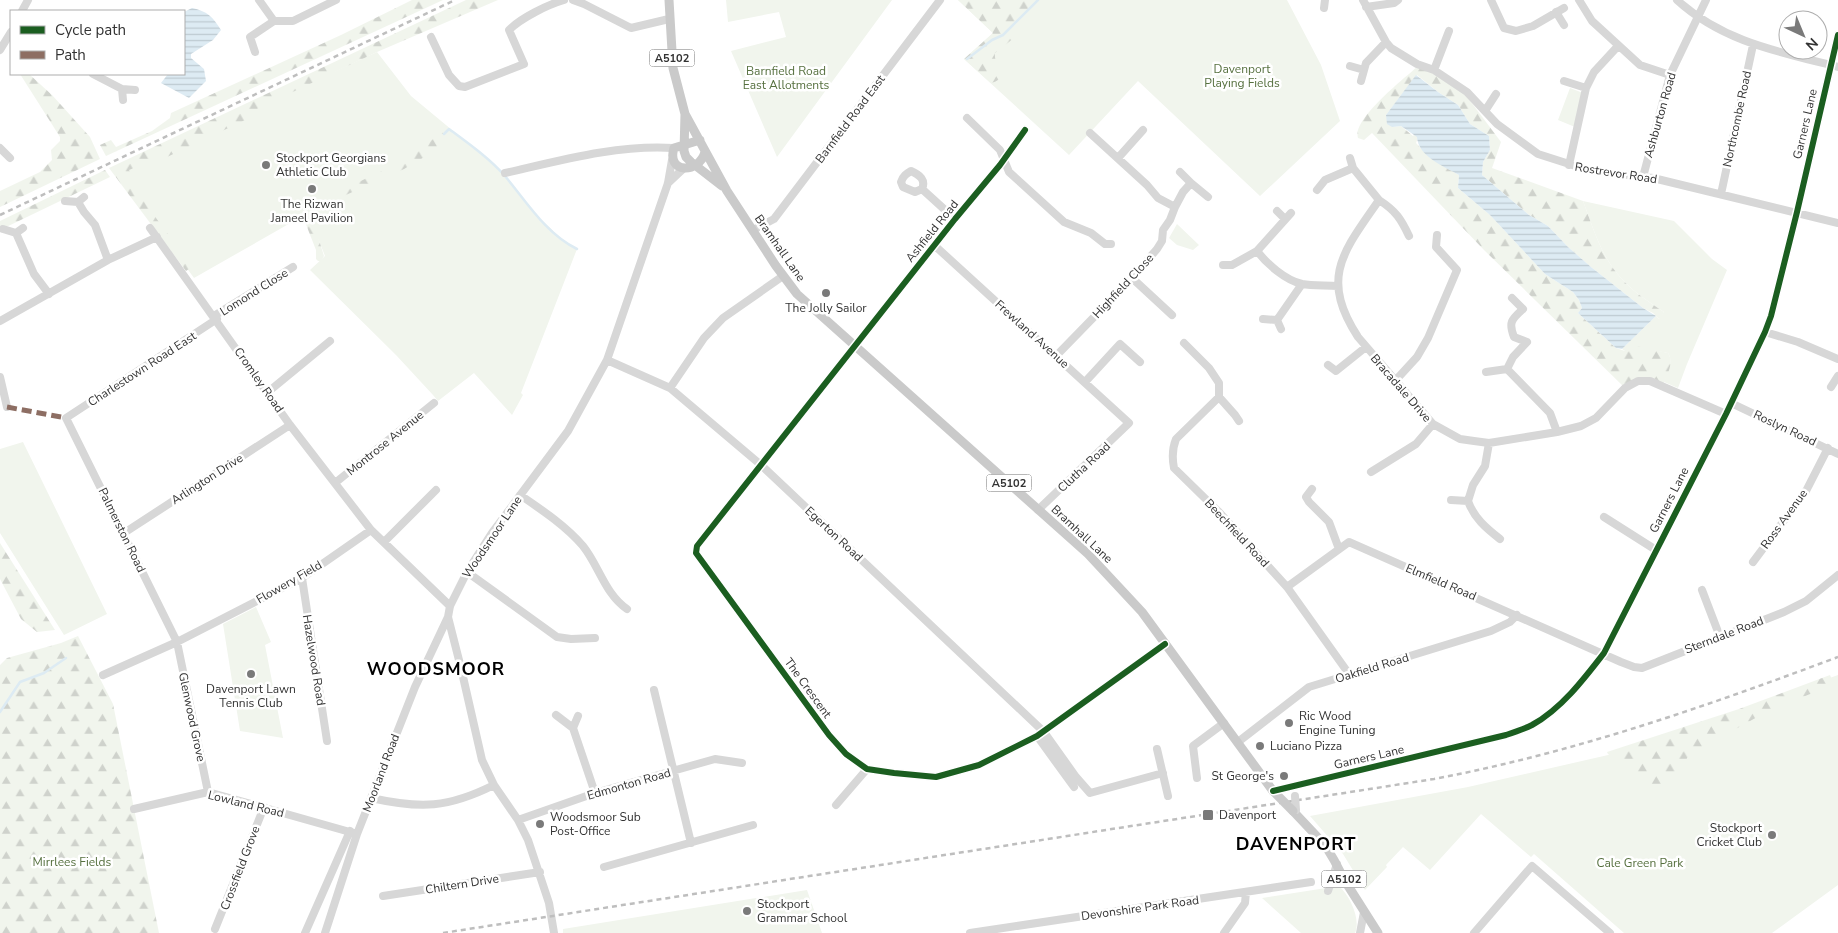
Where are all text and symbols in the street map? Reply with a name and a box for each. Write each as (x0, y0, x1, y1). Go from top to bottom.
legend (10, 10, 185, 75)
north arrow (1778, 10, 1828, 60)
text: Cycle path (55, 20, 126, 40)
text: N (1801, 34, 1822, 54)
text: Path (55, 45, 86, 65)
road number: A5102 (650, 49, 694, 66)
park label: Davenport Playing Fields (1204, 61, 1280, 91)
park label: Barnfield Road East Allotments (743, 63, 829, 93)
street label: Northcombe Road (1719, 69, 1755, 169)
street label: Ashburton Road (1640, 70, 1680, 160)
street label: Barnfield Road East (812, 71, 889, 166)
street label: Garners Lane (1789, 87, 1821, 161)
place label: Stockport Georgians Athletic Club (276, 150, 386, 180)
marker: Stockport Georgians Athletic Club (260, 159, 272, 171)
street label: Rostrevor Road (1574, 159, 1658, 187)
marker: The Rizwan Jameel Pavilion (306, 183, 318, 195)
place label: The Rizwan Jameel Pavilion (270, 196, 353, 226)
street label: Ashfield Road (902, 196, 962, 266)
street label: Bramhall Lane (751, 211, 809, 285)
street label: Highfield Close (1089, 250, 1157, 322)
street label: Lomond Close (217, 265, 291, 319)
marker: The Jolly Sailor (820, 287, 832, 299)
street label: Frewland Avenue (991, 296, 1073, 372)
place label: The Jolly Sailor (785, 300, 867, 316)
street label: Charlestown Road East (85, 328, 200, 410)
street label: Cromley Road (231, 344, 287, 416)
street label: Bracadale Drive (1367, 351, 1435, 425)
street label: Roslyn Road (1751, 406, 1819, 450)
street label: Montrose Avenue (343, 407, 427, 479)
street label: Clutha Road (1054, 438, 1114, 496)
street label: Arlington Drive (168, 450, 246, 508)
street label: Garners Lane (1646, 464, 1692, 536)
road number: A5102 (986, 474, 1032, 492)
street label: Palmerston Road (95, 485, 149, 575)
street label: Ross Avenue (1757, 486, 1811, 552)
street label: Woodsmoor Lane (459, 493, 525, 581)
street label: Beechfield Road (1201, 495, 1273, 571)
street label: Bramhall Lane (1048, 501, 1116, 567)
street label: Egerton Road (802, 503, 866, 565)
street label: Flowery Field (253, 557, 325, 607)
street label: Elmfield Road (1403, 560, 1479, 604)
street label: Hazelwood Road (299, 613, 329, 707)
street label: Sterndale Road (1682, 613, 1766, 657)
street label: Oakfield Road (1333, 649, 1411, 687)
street label: The Crescent (781, 655, 836, 722)
district label: WOODSMOOR (367, 657, 505, 681)
marker: Davenport Lawn Tennis Club (245, 668, 257, 680)
street label: Glenwood Grove (175, 671, 209, 763)
place label: Davenport Lawn Tennis Club (206, 681, 296, 711)
place label: Ric Wood Engine Tuning (1299, 708, 1375, 738)
marker: Ric Wood Engine Tuning (1283, 717, 1295, 729)
street label: Moorland Road (359, 732, 403, 814)
place label: Luciano Pizza (1270, 738, 1342, 754)
marker: Luciano Pizza (1254, 740, 1266, 752)
street label: Garners Lane (1332, 741, 1406, 773)
street label: Edmonton Road (585, 764, 673, 804)
place label: St George's (1212, 768, 1274, 784)
marker: St George's (1278, 770, 1290, 782)
street label: Lowland Road (206, 787, 286, 821)
place label: Davenport (1219, 807, 1277, 823)
marker: Davenport (1201, 808, 1215, 822)
place label: Woodsmoor Sub Post-Office (550, 809, 641, 839)
marker: Woodsmoor Sub Post-Office (534, 818, 546, 830)
place label: Stockport Cricket Club (1696, 820, 1763, 850)
street label: Crossfield Grove (217, 824, 263, 912)
marker: Stockport Cricket Club (1766, 829, 1778, 841)
district label: DAVENPORT (1236, 832, 1356, 856)
park label: Mirrlees Fields (33, 854, 112, 870)
park label: Cale Green Park (1597, 855, 1684, 871)
street label: Chiltern Drive (424, 870, 500, 898)
road number: A5102 (1322, 871, 1366, 888)
street label: Devonshire Park Road (1080, 892, 1200, 924)
place label: Stockport Grammar School (757, 896, 848, 926)
marker: Stockport Grammar School (741, 905, 753, 917)

